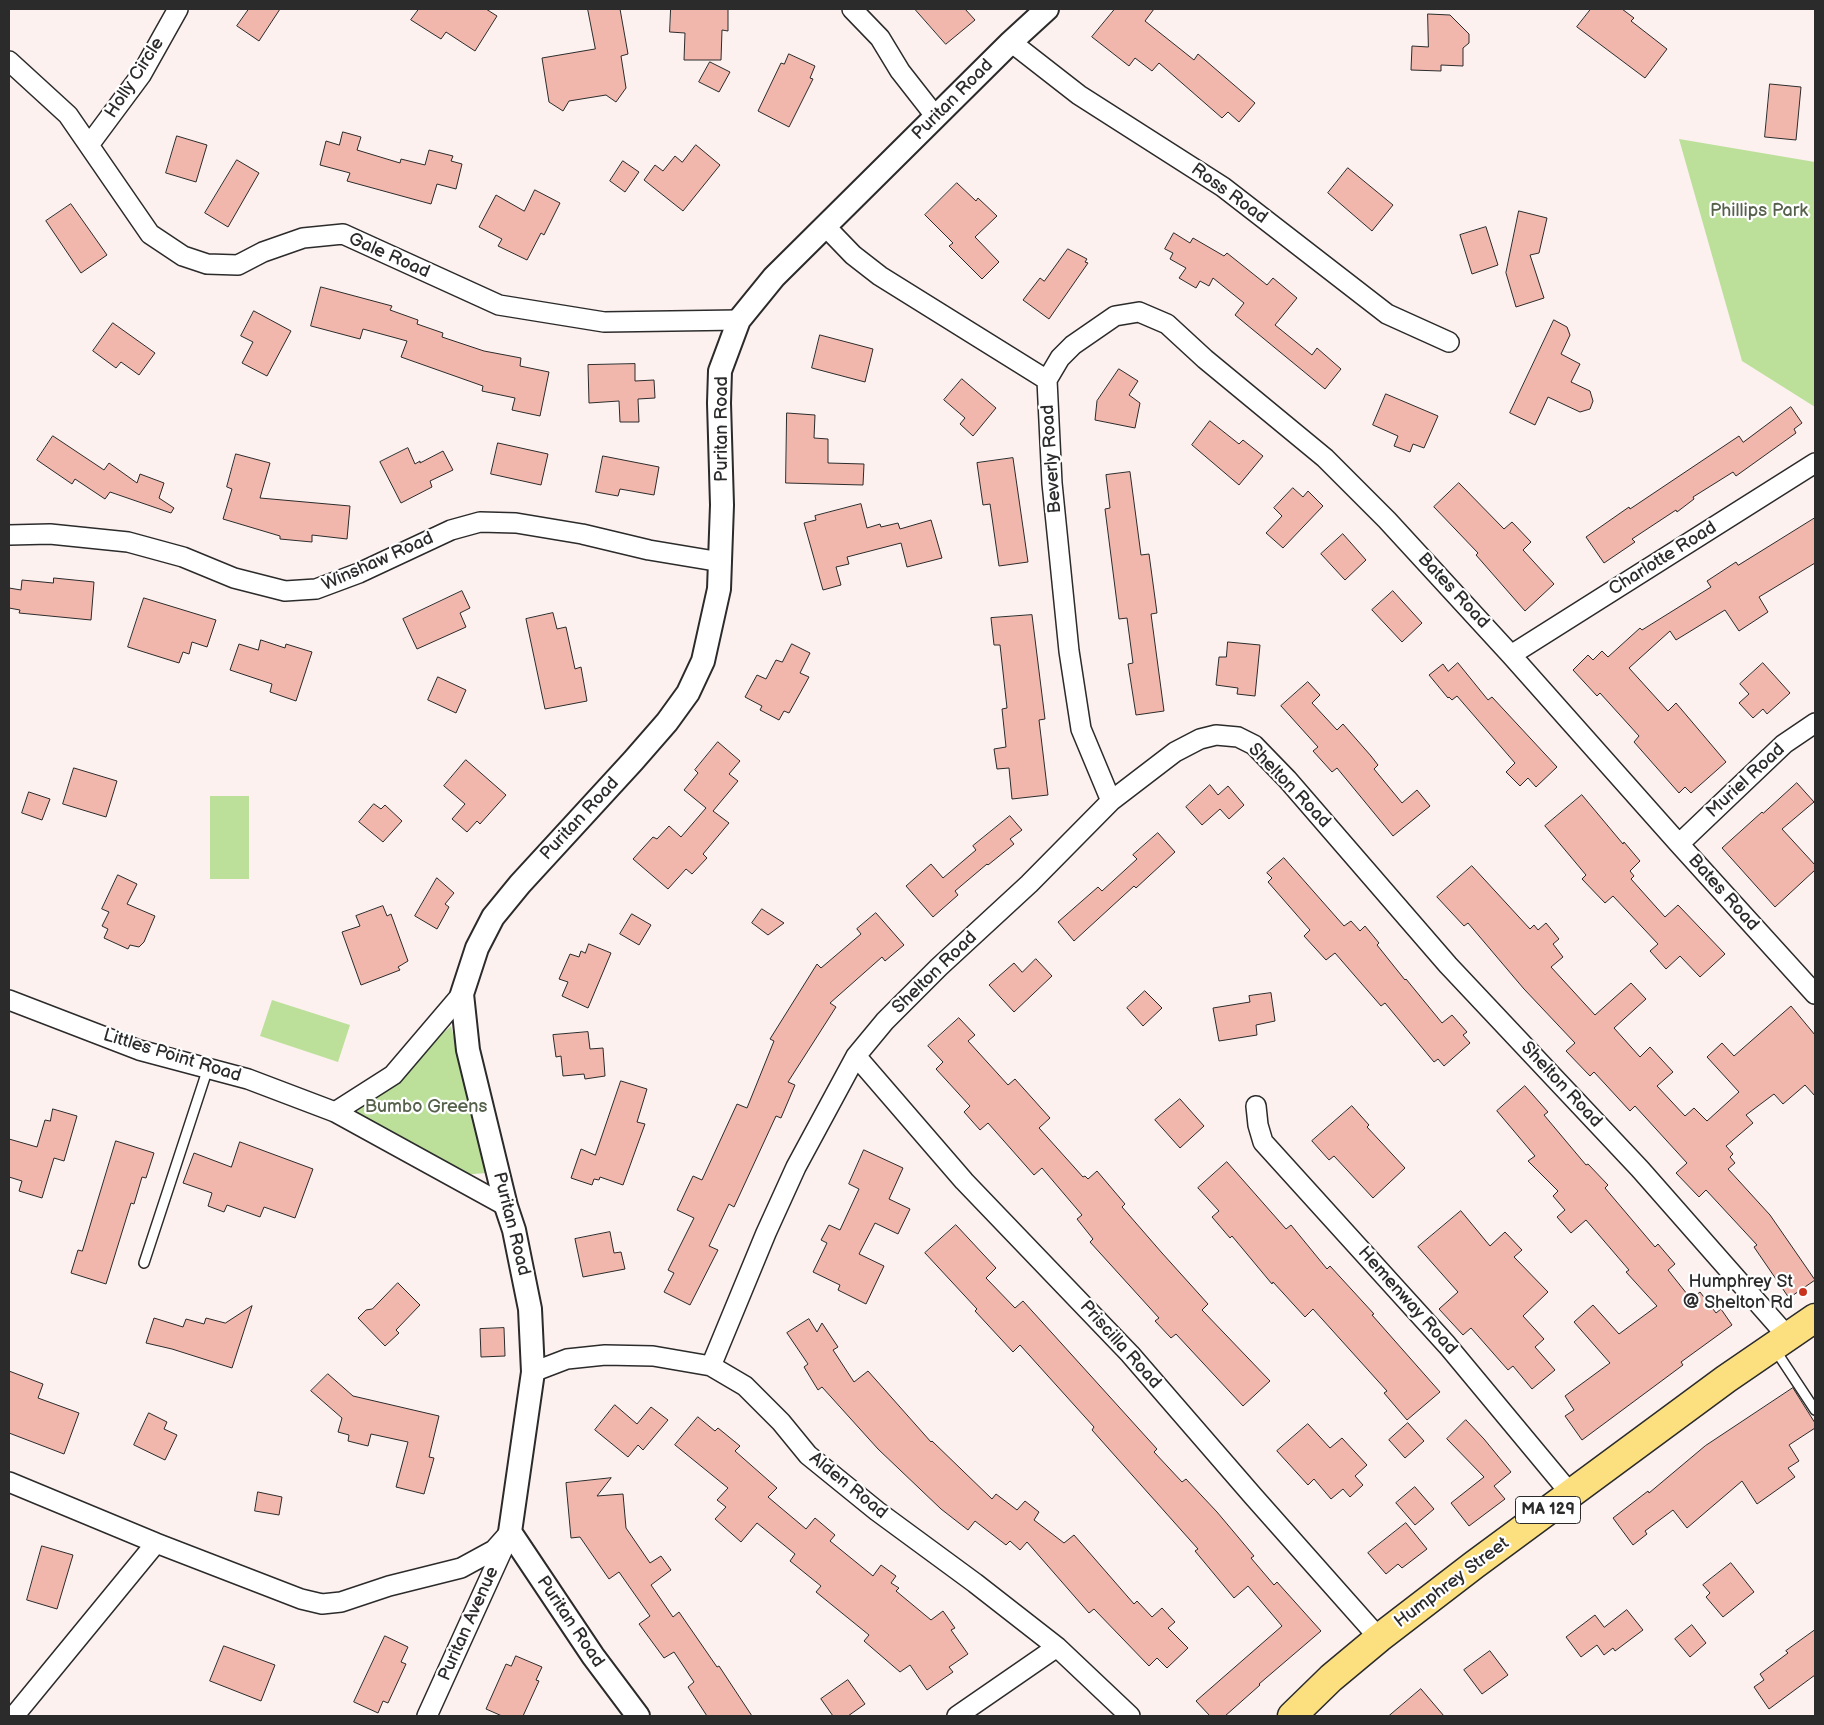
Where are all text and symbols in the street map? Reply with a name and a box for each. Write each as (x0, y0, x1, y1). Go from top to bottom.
street label: Holly Circle (101, 34, 169, 122)
street label: Puritan Road (908, 55, 998, 145)
street label: Ross Road (1187, 159, 1271, 229)
park label: Phillips Park (1710, 200, 1808, 222)
street label: Gale Road (345, 229, 433, 283)
street label: Puritan Road (711, 376, 733, 482)
street label: Beverly Road (1037, 404, 1067, 514)
street label: Charlotte Road (1605, 517, 1721, 601)
street label: Winshaw Road (319, 528, 437, 596)
street label: Bates Road (1413, 549, 1493, 633)
street label: Shelton Road (1243, 739, 1335, 833)
street label: Muriel Road (1702, 739, 1790, 823)
street label: Puritan Road (536, 773, 624, 865)
street label: Bates Road (1683, 850, 1763, 936)
street label: Shelton Road (888, 927, 982, 1019)
street label: Littles Point Road (100, 1025, 244, 1087)
street label: Shelton Road (1516, 1038, 1606, 1132)
park label: Bumbo Greens (365, 1096, 487, 1118)
street label: Puritan Road (488, 1170, 534, 1278)
street label: Hemenway Road (1353, 1242, 1461, 1360)
place label: Humphrey St @ Shelton Rd (1683, 1271, 1793, 1314)
marker: Humphrey St @ Shelton Rd (1797, 1286, 1809, 1298)
street label: Priscilla Road (1075, 1296, 1165, 1394)
street label: Alden Road (805, 1448, 891, 1524)
road number: MA 129 (1516, 1496, 1580, 1524)
street label: Humphrey Street (1391, 1533, 1513, 1633)
street label: Puritan Avenue (434, 1564, 504, 1684)
street label: Puritan Road (531, 1572, 609, 1672)

